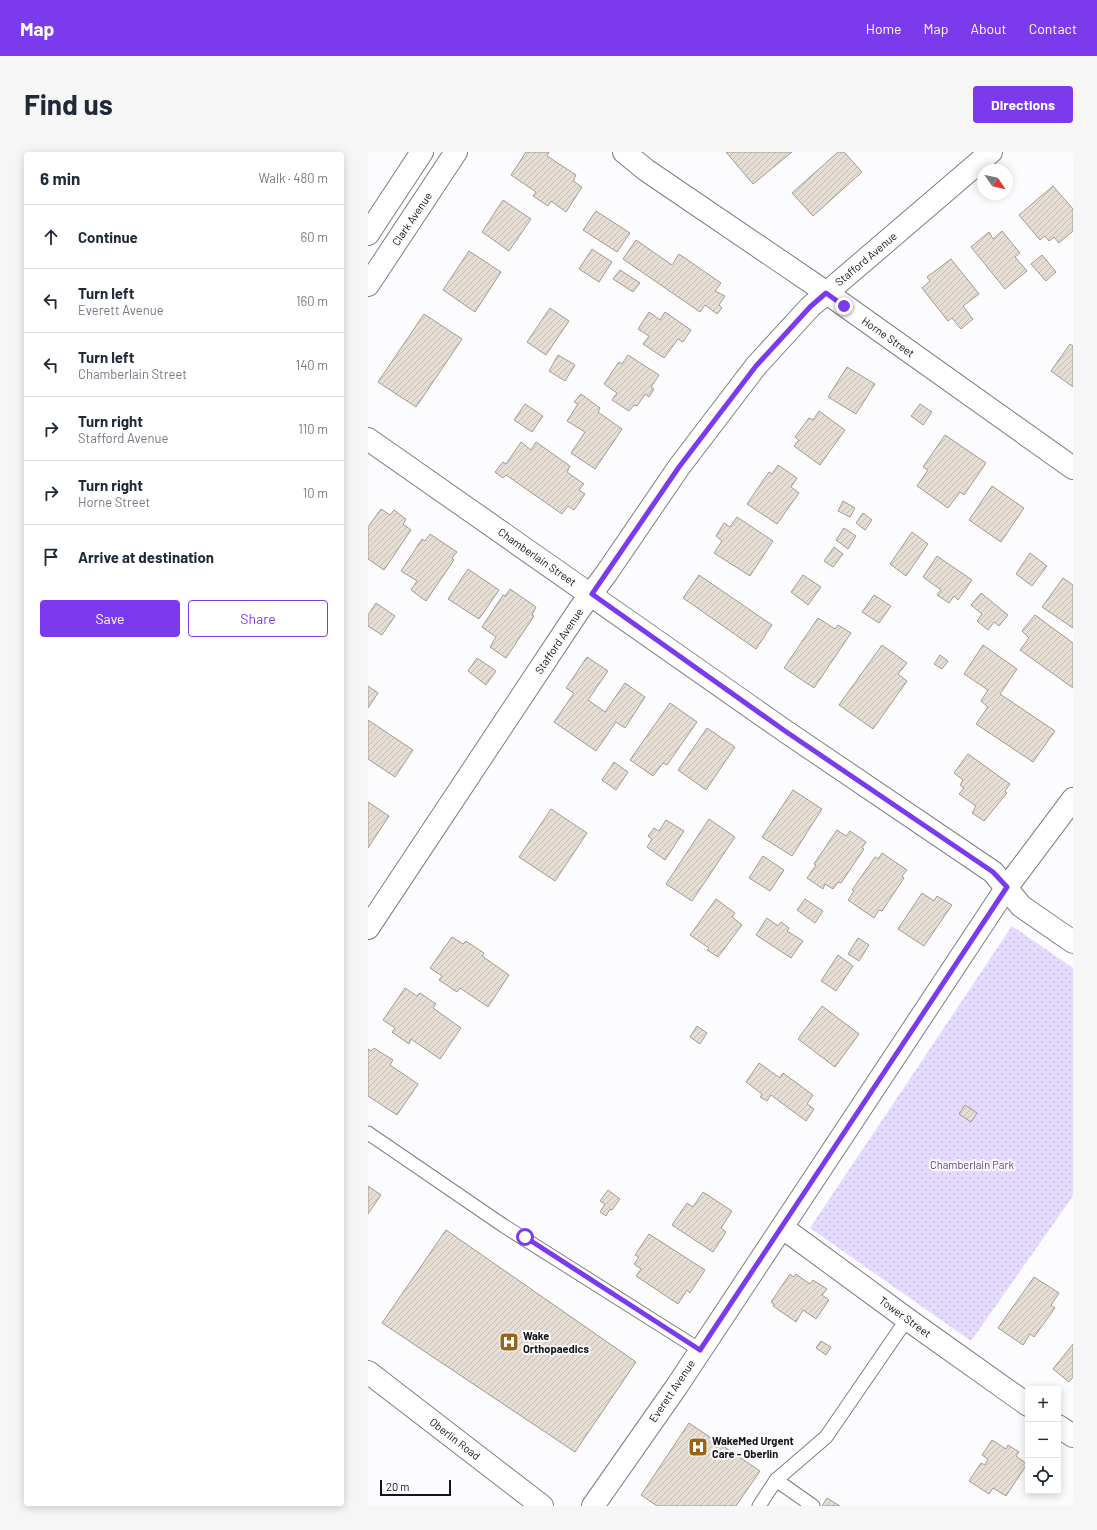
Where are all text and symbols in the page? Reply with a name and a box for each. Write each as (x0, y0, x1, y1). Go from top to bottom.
text: Map (20, 17, 54, 40)
text: Home (866, 20, 902, 37)
text: Map (924, 20, 948, 37)
text: About (970, 20, 1007, 37)
text: Contact (1029, 20, 1077, 37)
button: Directions (973, 86, 1073, 123)
text: Find us (24, 87, 113, 121)
north arrow (977, 164, 1013, 200)
text: 6 min (40, 168, 80, 188)
text: Walk · 480 m (258, 170, 328, 186)
street label: Clark Avenue (389, 189, 434, 248)
icon: ahead (40, 226, 62, 248)
text: Continue (78, 228, 138, 246)
text: 60 m (301, 229, 328, 245)
street label: Stafford Avenue (832, 229, 899, 288)
text: Turn left (78, 284, 134, 302)
icon: left (40, 290, 62, 312)
text: 160 m (296, 293, 328, 309)
route end (835, 297, 853, 315)
text: Everett Avenue (78, 302, 164, 318)
street label: Horne Street (860, 314, 917, 359)
text: Turn left (78, 348, 134, 366)
icon: left (40, 354, 62, 376)
text: 140 m (296, 357, 328, 373)
text: Chamberlain Street (78, 366, 187, 382)
text: Turn right (78, 412, 143, 430)
icon: right (40, 418, 62, 440)
text: 110 m (298, 421, 328, 437)
text: Stafford Avenue (78, 430, 168, 446)
text: Turn right (78, 476, 143, 494)
icon: right (40, 482, 62, 504)
text: 10 m (303, 485, 328, 501)
text: Horne Street (78, 494, 150, 510)
street label: Chamberlain Street (496, 525, 579, 588)
icon: arrive (40, 546, 62, 568)
text: Arrive at destination (78, 548, 214, 566)
button: Save (40, 600, 180, 637)
button: Share (188, 600, 328, 637)
street label: Stafford Avenue (532, 605, 585, 676)
park label: Chamberlain Park (930, 1158, 1014, 1171)
route start (516, 1228, 534, 1246)
street label: Tower Street (877, 1293, 934, 1340)
place label: Wake Orthopaedics (523, 1329, 589, 1355)
hospital icon: Wake Orthopaedics (498, 1331, 520, 1353)
street label: Everett Avenue (646, 1357, 697, 1424)
map controls (1025, 1386, 1061, 1494)
button: + (1025, 1386, 1061, 1422)
street label: Oberlin Road (427, 1415, 483, 1462)
button: − (1025, 1422, 1061, 1458)
place label: WakeMed Urgent Care - Oberlin (712, 1434, 794, 1460)
hospital icon: WakeMed Urgent Care - Oberlin (687, 1436, 709, 1458)
button: locate (1025, 1458, 1061, 1494)
scale bar (380, 1478, 451, 1497)
text: 20 m (386, 1480, 409, 1493)

